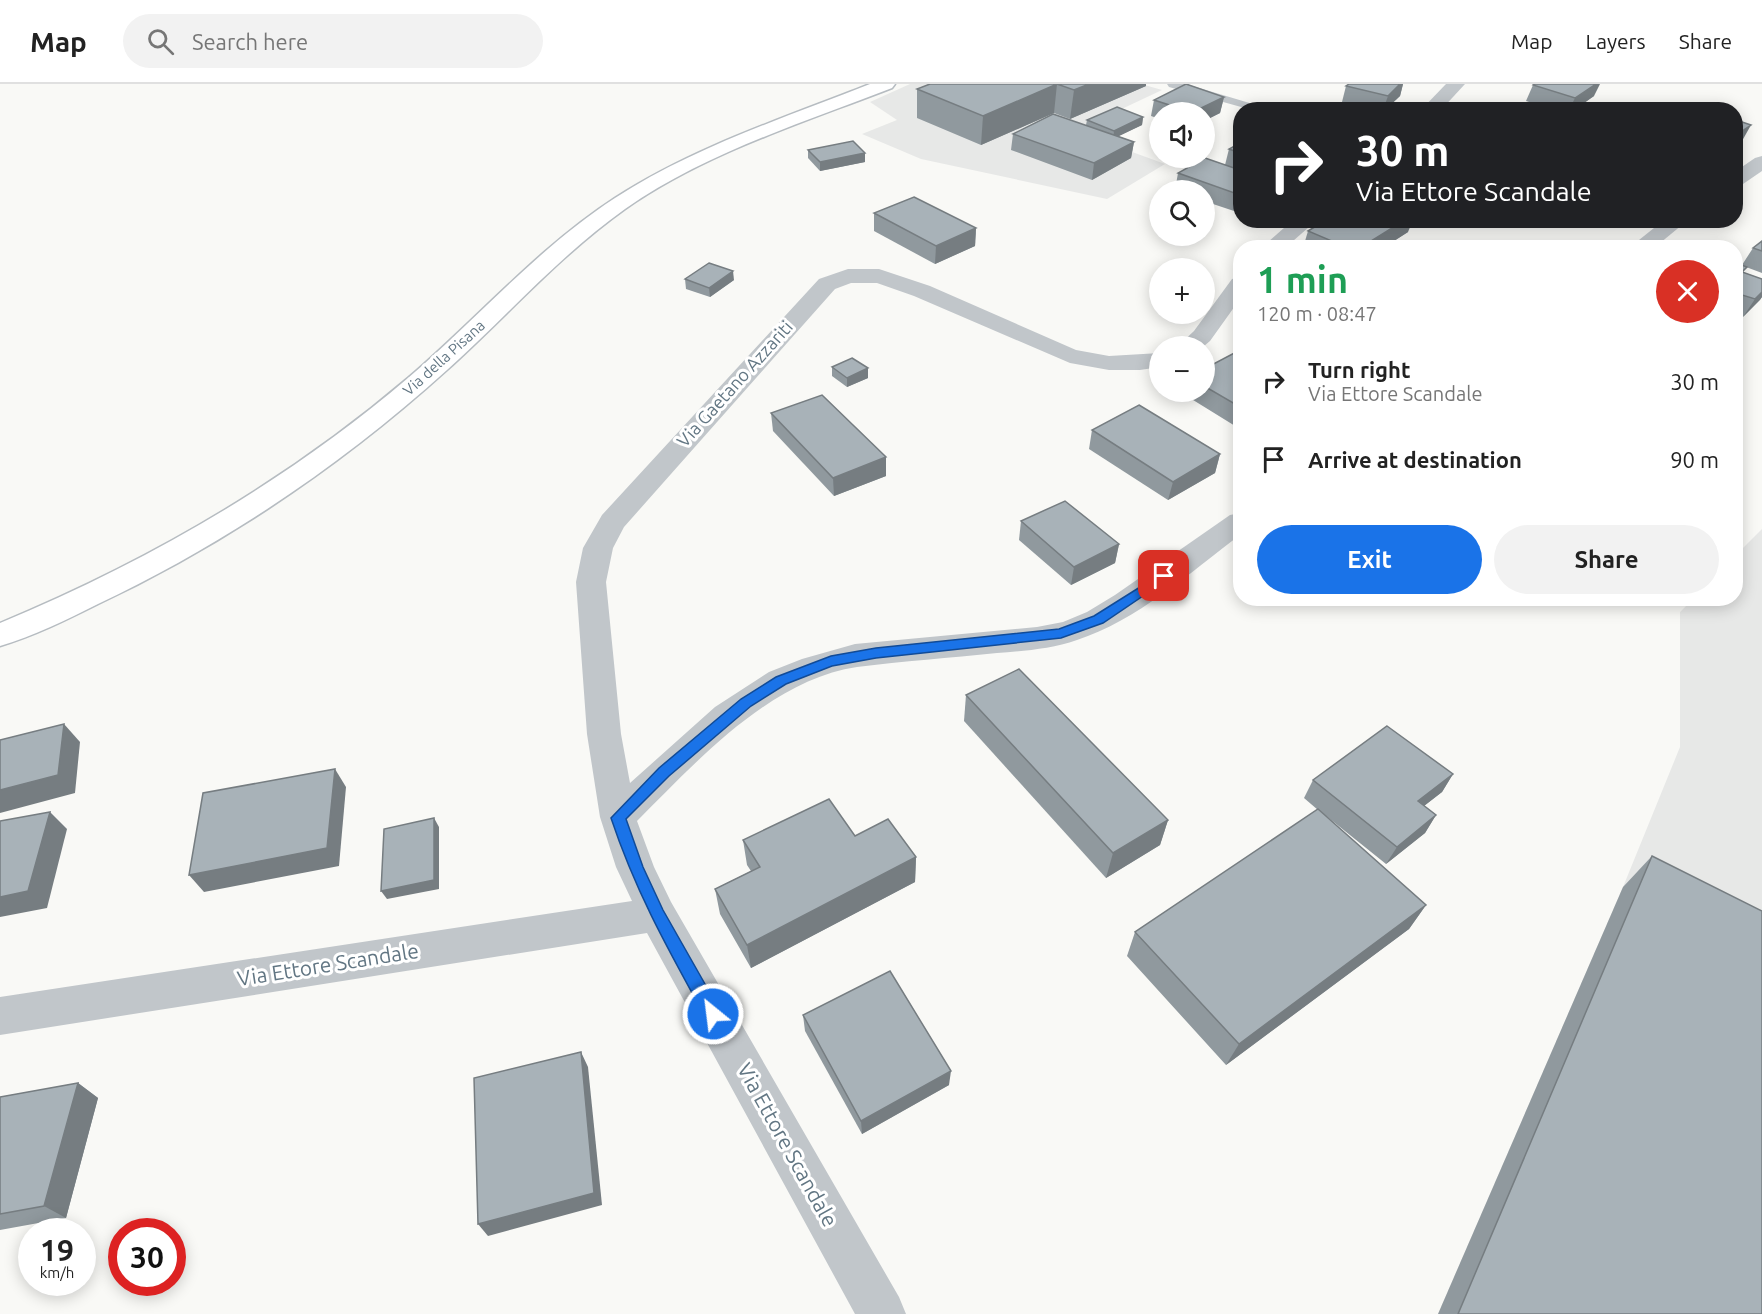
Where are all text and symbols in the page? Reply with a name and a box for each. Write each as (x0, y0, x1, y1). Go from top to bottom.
search box (123, 14, 543, 68)
icon: search (144, 25, 177, 58)
text: Map (30, 26, 87, 57)
text: Search here (192, 29, 308, 54)
text: Map (1511, 29, 1552, 53)
text: Layers (1585, 29, 1646, 53)
text: Share (1679, 29, 1732, 53)
map controls (1149, 102, 1215, 402)
button: sound (1149, 102, 1215, 168)
icon: right (1257, 126, 1335, 204)
text: 30 m (1356, 127, 1450, 174)
text: Via Ettore Scandale (1356, 176, 1592, 206)
button: search (1149, 180, 1215, 246)
button: + (1149, 258, 1215, 324)
text: 1 min (1257, 259, 1348, 300)
button: close (1656, 260, 1719, 323)
text: 120 m · 08:47 (1257, 302, 1377, 325)
street label: Via Gaetano Azzariti (672, 316, 796, 450)
street label: Via della Pisana (399, 317, 488, 399)
button: − (1149, 336, 1215, 402)
text: Turn right (1308, 357, 1410, 382)
icon: right (1257, 365, 1290, 398)
text: 30 m (1670, 369, 1719, 394)
text: Via Ettore Scandale (1308, 382, 1483, 405)
icon: arrive (1257, 443, 1290, 476)
text: Arrive at destination (1308, 447, 1522, 472)
text: 90 m (1670, 447, 1719, 472)
button: Exit (1257, 525, 1482, 594)
button: Share (1494, 525, 1719, 594)
pin (1138, 550, 1189, 601)
icon: arrive (1147, 559, 1180, 592)
street label: Via Ettore Scandale (235, 938, 420, 990)
position arrow (681, 982, 745, 1046)
street label: Via Ettore Scandale (733, 1059, 843, 1230)
speed limit sign: 30 (108, 1218, 186, 1296)
text: 19 (40, 1233, 74, 1267)
text: km/h (40, 1264, 74, 1281)

